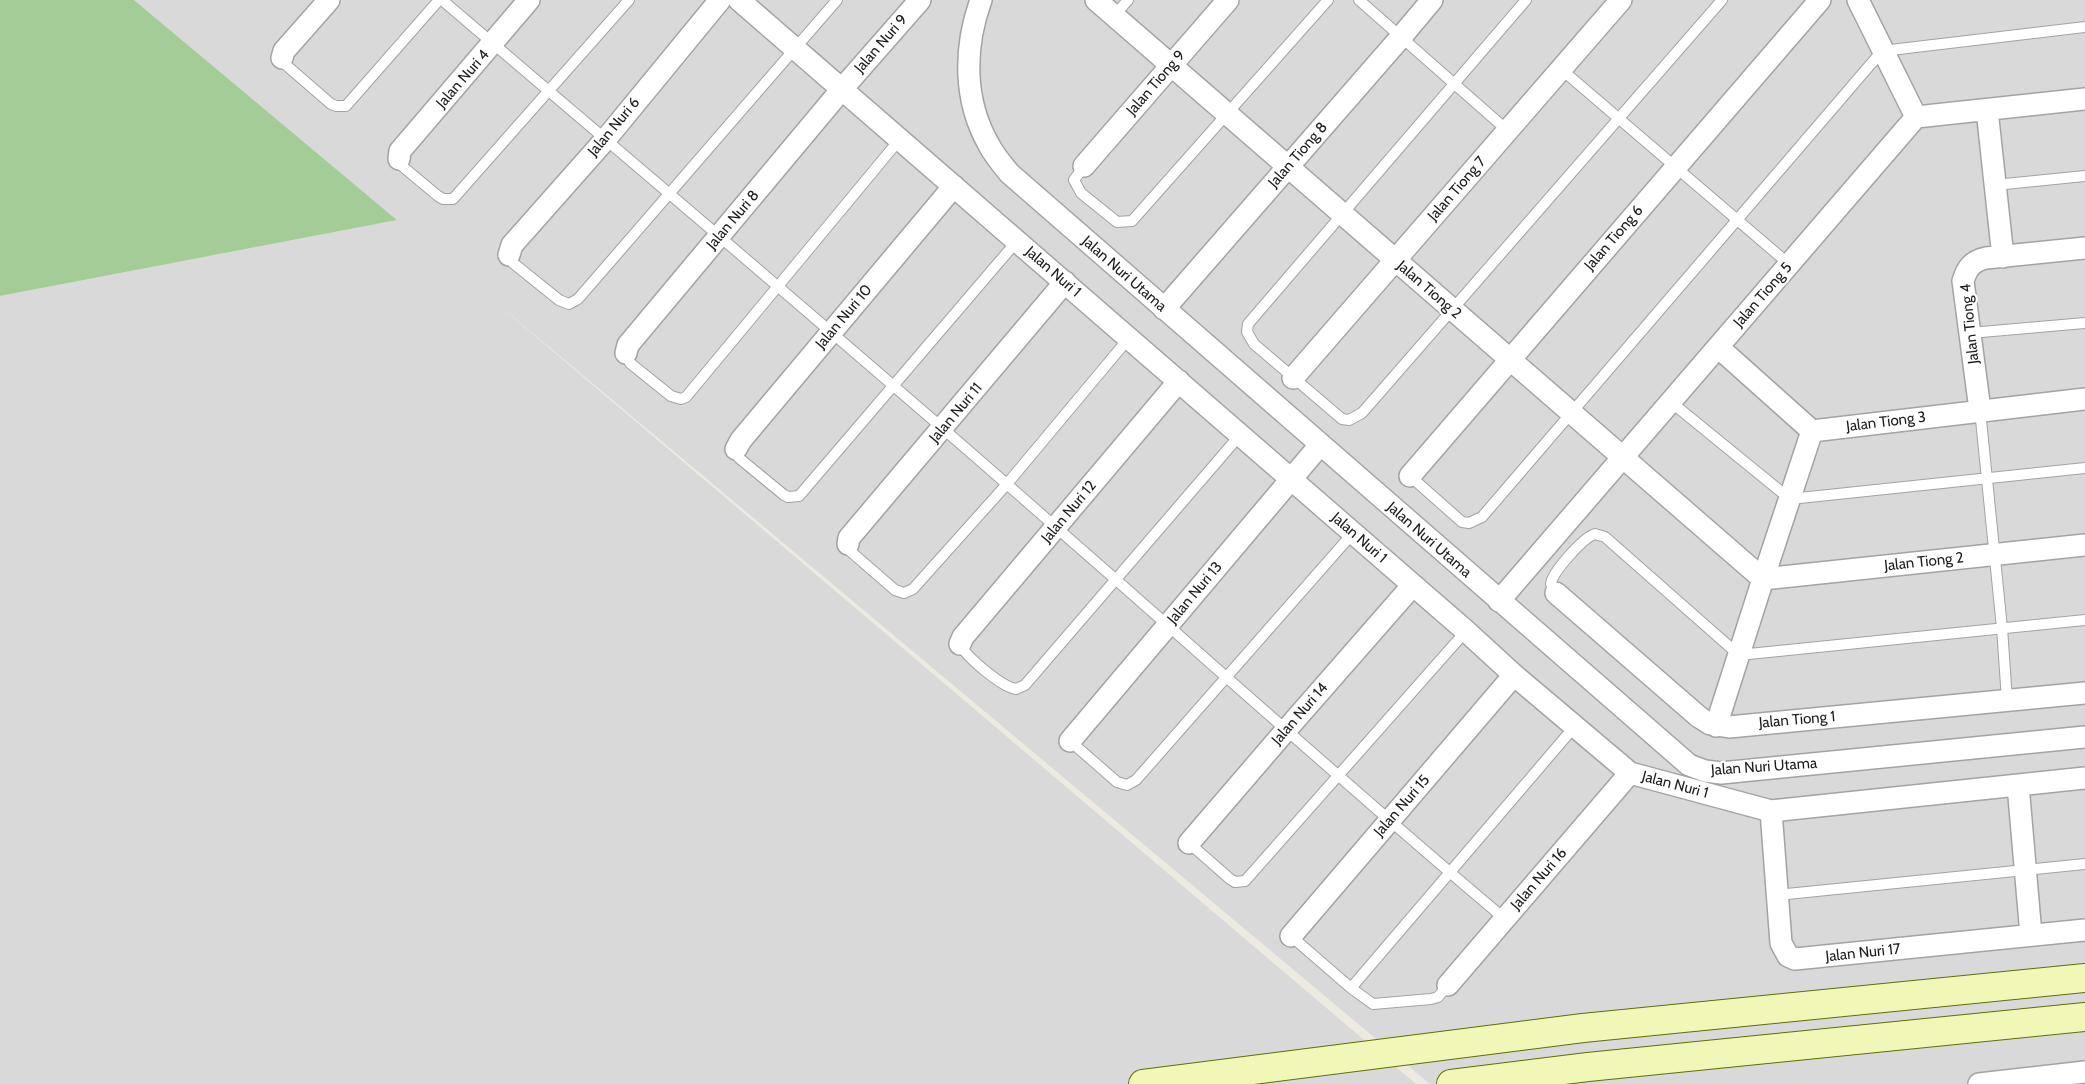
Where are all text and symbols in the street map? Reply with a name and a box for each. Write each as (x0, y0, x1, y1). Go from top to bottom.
street label: Jalan Nuri 9 (851, 11, 911, 77)
street label: Jalan Nuri 4 (433, 46, 493, 112)
street label: Jalan Tiong 9 (1123, 47, 1189, 119)
street label: Jalan Nuri 6 (584, 94, 644, 160)
street label: Jalan Tiong 8 (1265, 119, 1331, 191)
street label: Jalan Tiong 7 (1424, 153, 1490, 225)
street label: Jalan Nuri 8 (703, 187, 763, 253)
street label: Jalan Tiong 6 (1581, 202, 1647, 274)
street label: Jalan Nuri Utama (1078, 232, 1170, 316)
street label: Jalan Nuri 1 (1022, 243, 1084, 301)
street label: Jalan Tiong 2 (1393, 257, 1465, 323)
street label: Jalan Tiong 5 (1730, 259, 1796, 331)
street label: Jalan Nuri 10 (812, 281, 876, 353)
street label: Jalan Tiong 4 (1957, 283, 1983, 365)
street label: Jalan Nuri 11 (926, 379, 986, 447)
street label: Jalan Tiong 3 (1845, 408, 1927, 436)
street label: Jalan Nuri 12 (1038, 477, 1100, 547)
street label: Jalan Nuri Utama (1383, 498, 1475, 582)
street label: Jalan Nuri 1 (1328, 509, 1390, 567)
street label: Jalan Tiong 2 (1883, 549, 1965, 575)
street label: Jalan Nuri 13 (1164, 558, 1226, 628)
street label: Jalan Nuri 14 (1268, 679, 1332, 749)
street label: Jalan Tiong 1 (1758, 708, 1836, 732)
street label: Jalan Nuri Utama (1710, 754, 1818, 780)
street label: Jalan Nuri 1 (1640, 768, 1710, 802)
street label: Jalan Nuri 15 (1370, 771, 1434, 841)
street label: Jalan Nuri 16 (1507, 844, 1571, 914)
street label: Jalan Nuri 17 (1825, 940, 1901, 966)

